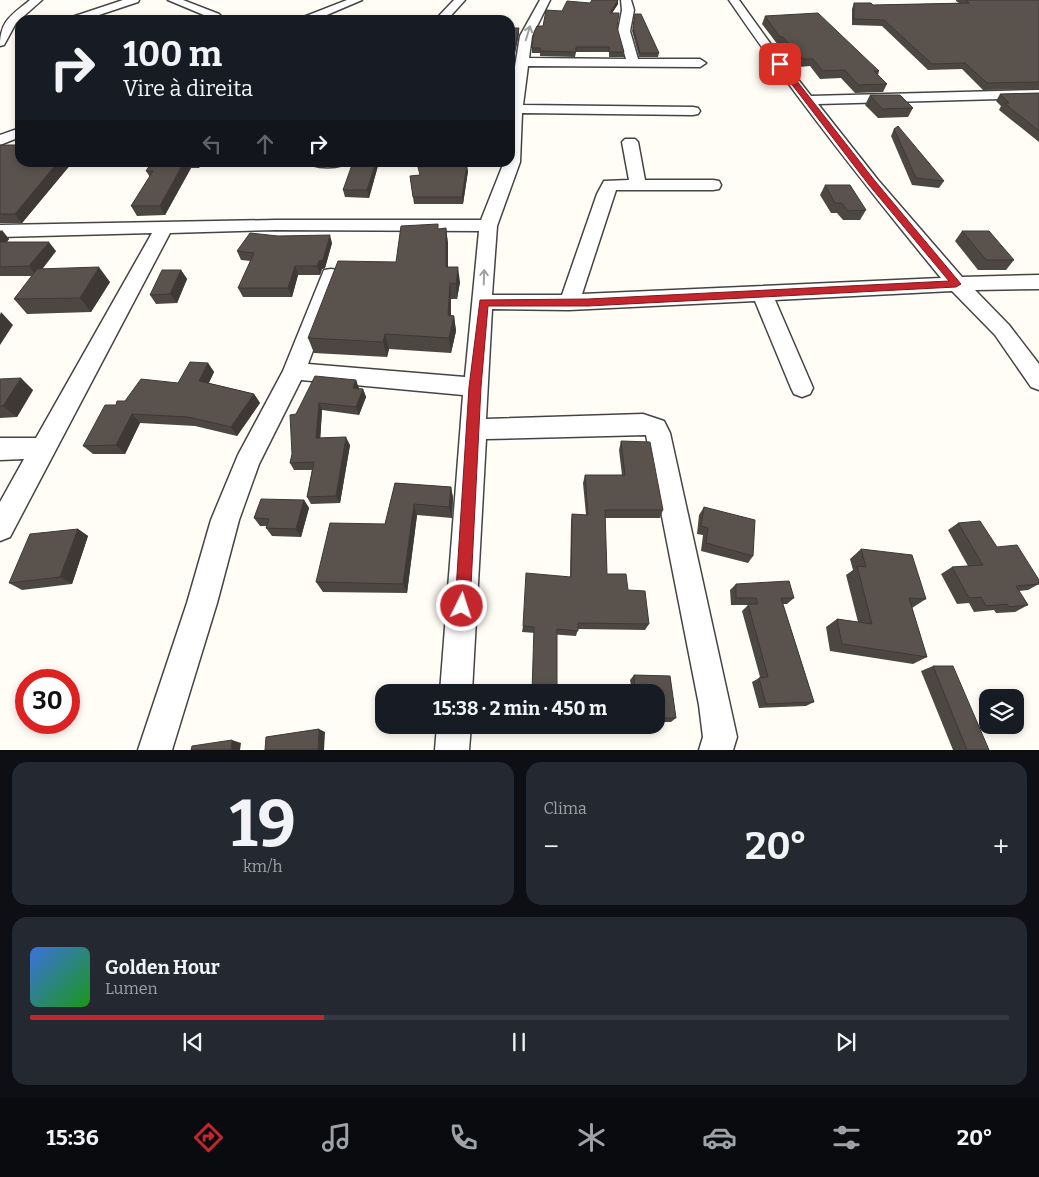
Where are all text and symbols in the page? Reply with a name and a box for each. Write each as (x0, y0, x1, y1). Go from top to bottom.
one-way arrow (523, 25, 533, 41)
text: 100 m (123, 33, 222, 75)
icon: right (40, 35, 105, 100)
pin (759, 43, 801, 85)
icon: arrive (766, 50, 794, 78)
text: Vire à direita (123, 75, 253, 102)
icon: left (198, 130, 226, 158)
icon: ahead (251, 130, 279, 158)
icon: right (304, 130, 332, 158)
one-way arrow (479, 270, 489, 286)
position arrow (435, 579, 487, 631)
speed limit sign: 30 (15, 669, 80, 734)
map controls (979, 689, 1024, 734)
button: layers (979, 689, 1024, 734)
text: 15:38 · 2 min · 450 m (433, 697, 607, 720)
text: 19 (230, 785, 296, 863)
text: Clima (544, 799, 587, 818)
text: 20° (745, 823, 807, 869)
text: − (544, 830, 559, 863)
text: + (993, 830, 1009, 863)
text: km/h (243, 857, 283, 876)
text: Golden Hour (105, 956, 220, 979)
text: Lumen (105, 979, 158, 998)
icon: previous (179, 1028, 207, 1056)
icon: pause (505, 1028, 533, 1056)
icon: next (832, 1028, 860, 1056)
icon: directions (191, 1120, 226, 1155)
icon: music (319, 1120, 354, 1155)
icon: phone (446, 1120, 481, 1155)
icon: climate (574, 1120, 609, 1155)
icon: car (702, 1120, 737, 1155)
icon: filters (829, 1120, 864, 1155)
text: 15:36 (46, 1124, 99, 1151)
text: 20° (957, 1124, 993, 1151)

